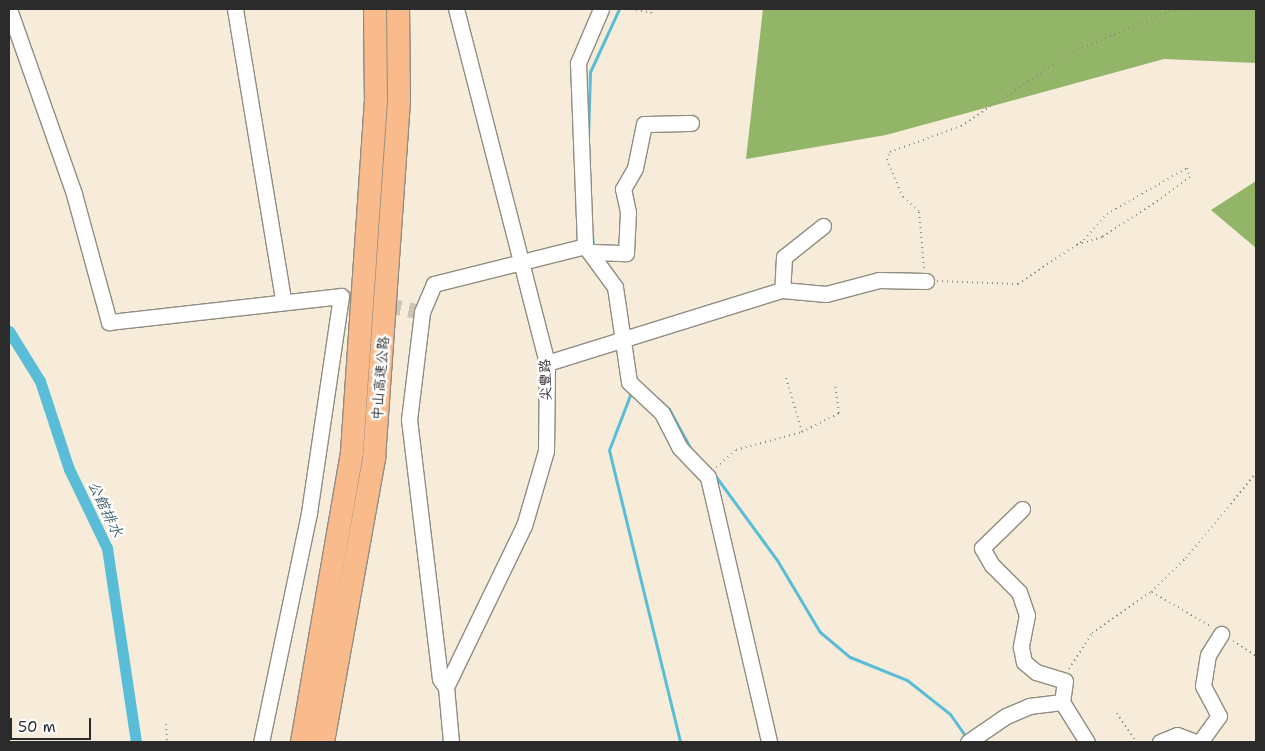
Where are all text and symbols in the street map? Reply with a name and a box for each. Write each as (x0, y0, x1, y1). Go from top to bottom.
street label: 中山高速公路 (368, 335, 392, 421)
street label: 尖豐路 (536, 359, 554, 401)
water label: 公館排水 (84, 478, 126, 540)
scale bar (12, 708, 94, 740)
text: 50 m (18, 717, 56, 737)

